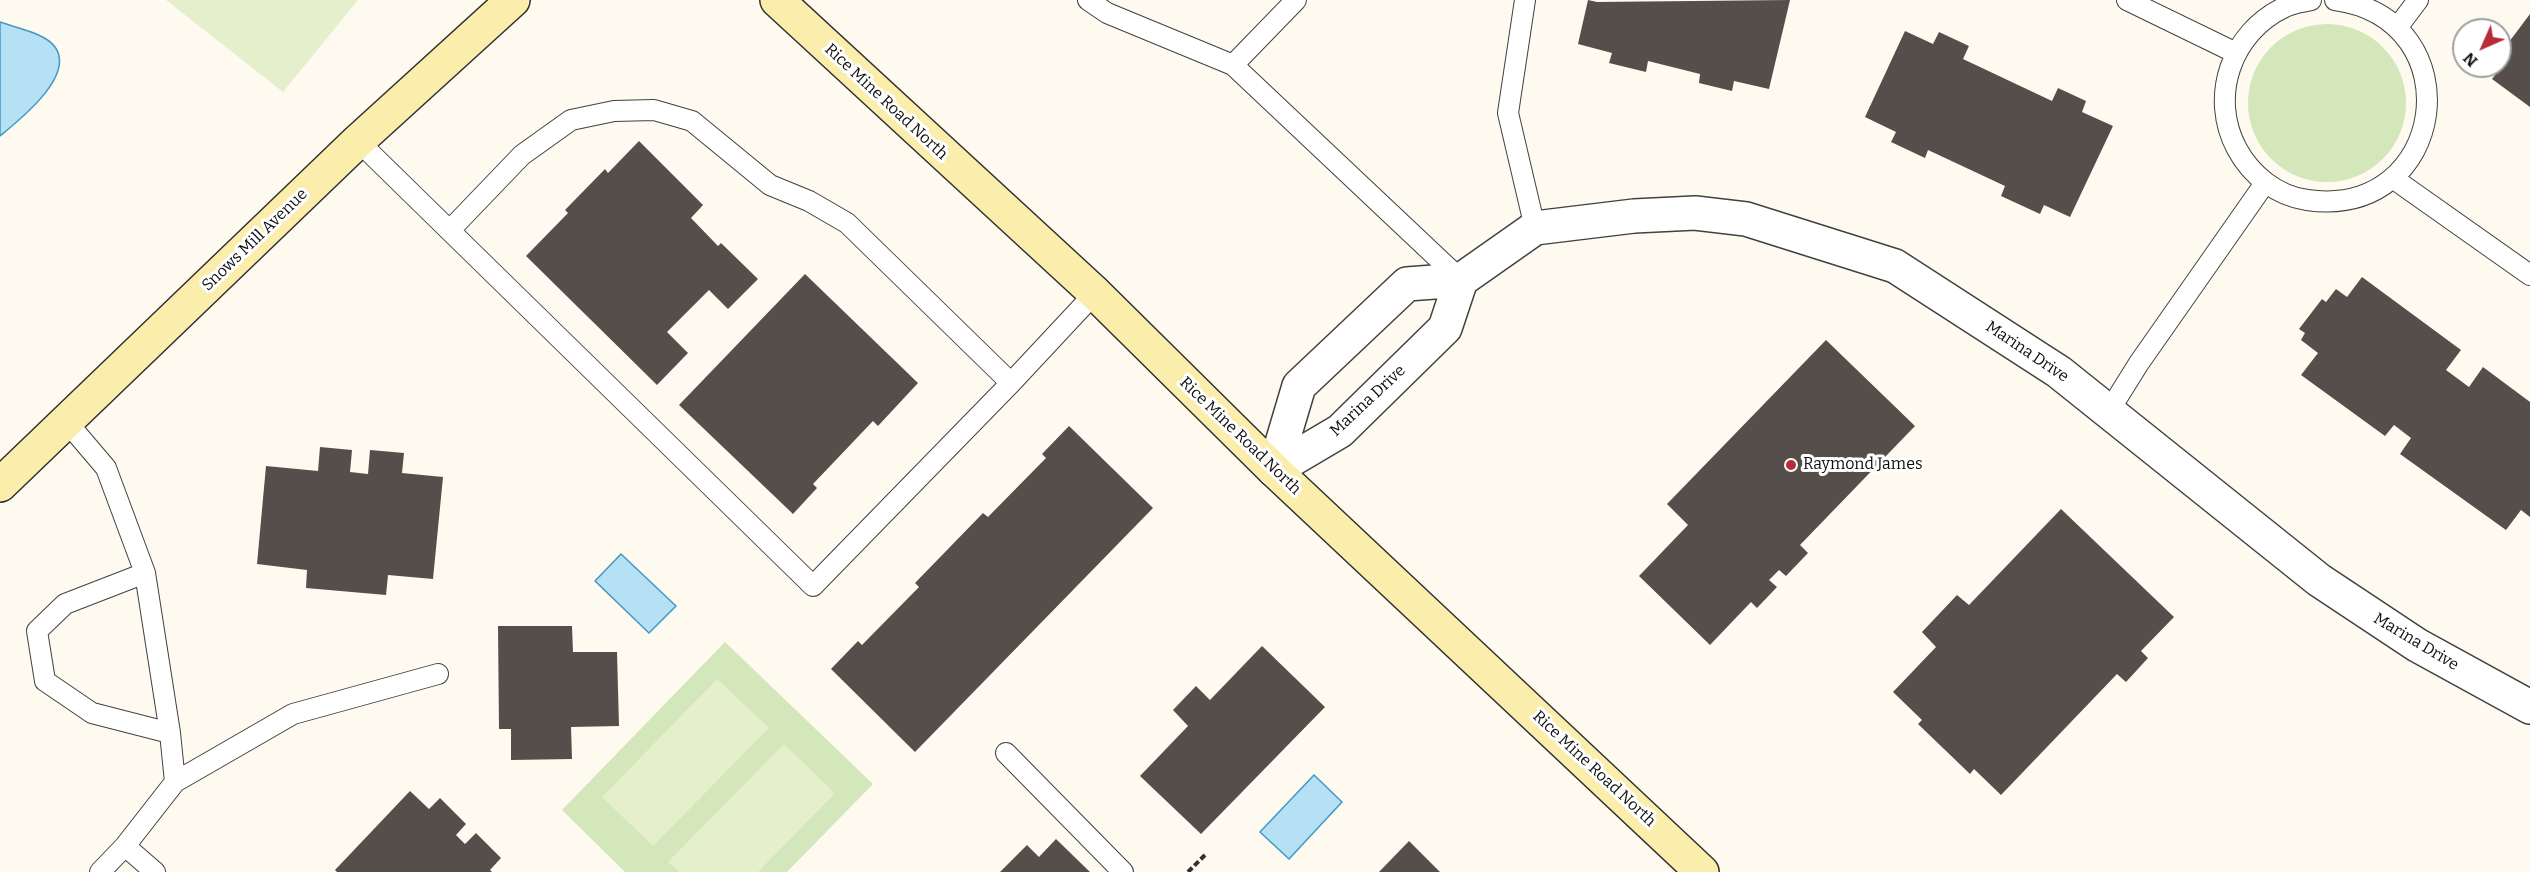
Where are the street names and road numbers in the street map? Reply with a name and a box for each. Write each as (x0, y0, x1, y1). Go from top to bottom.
street label: Rice Mine Road North (821, 40, 951, 164)
street label: Snows Mill Avenue (198, 185, 312, 295)
street label: Marina Drive (1982, 317, 2072, 387)
street label: Marina Drive (1326, 361, 1410, 441)
street label: Rice Mine Road North (1175, 373, 1305, 499)
street label: Marina Drive (2370, 609, 2462, 675)
street label: Rice Mine Road North (1529, 707, 1659, 831)

